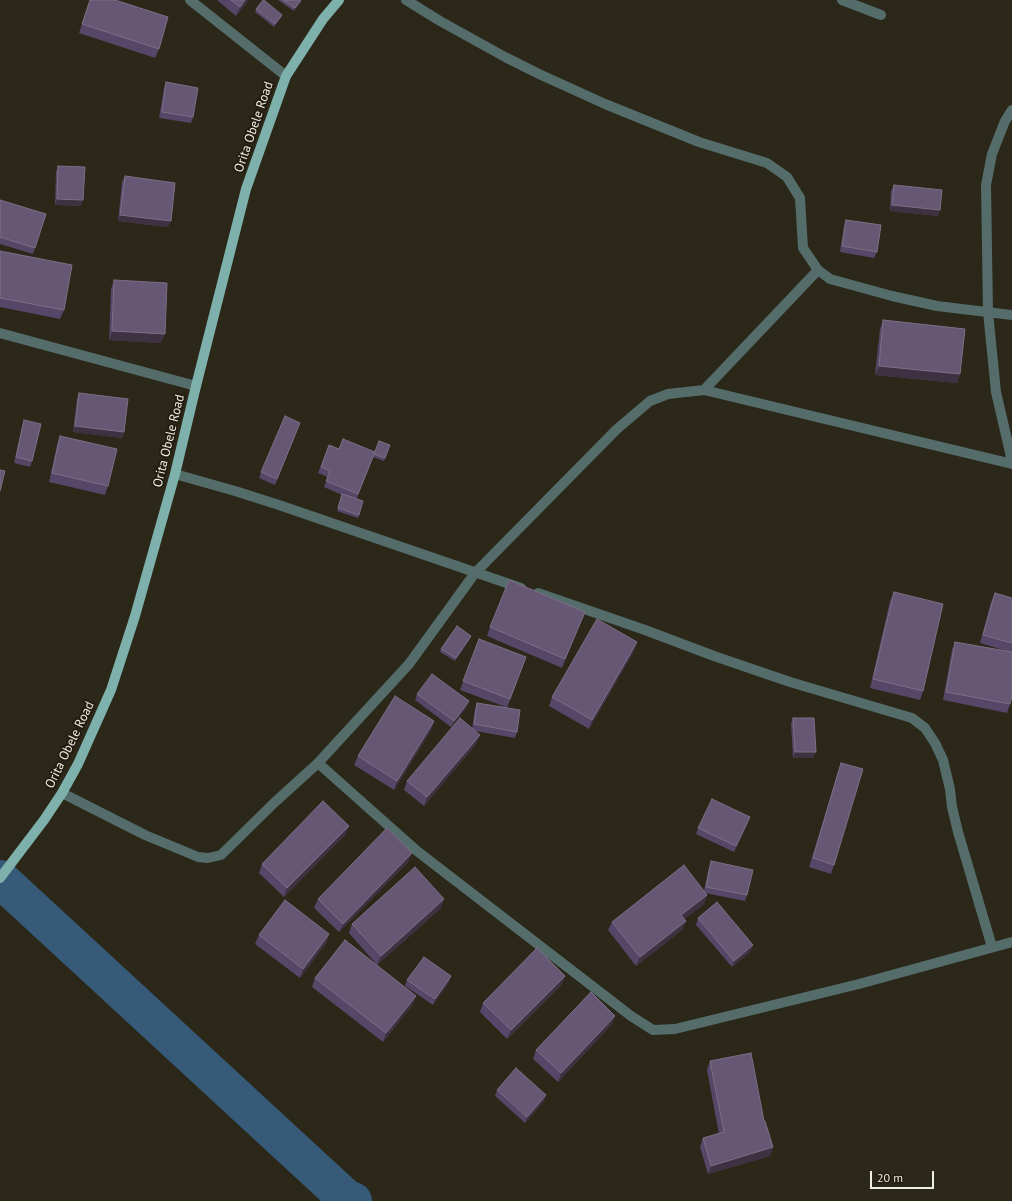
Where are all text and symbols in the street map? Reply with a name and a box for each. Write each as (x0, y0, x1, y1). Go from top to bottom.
street label: Orita Obele Road (231, 80, 277, 174)
street label: Orita Obele Road (150, 393, 188, 489)
street label: Orita Obele Road (42, 699, 98, 791)
scale bar (872, 1163, 936, 1189)
text: 20 m (877, 1170, 903, 1185)

